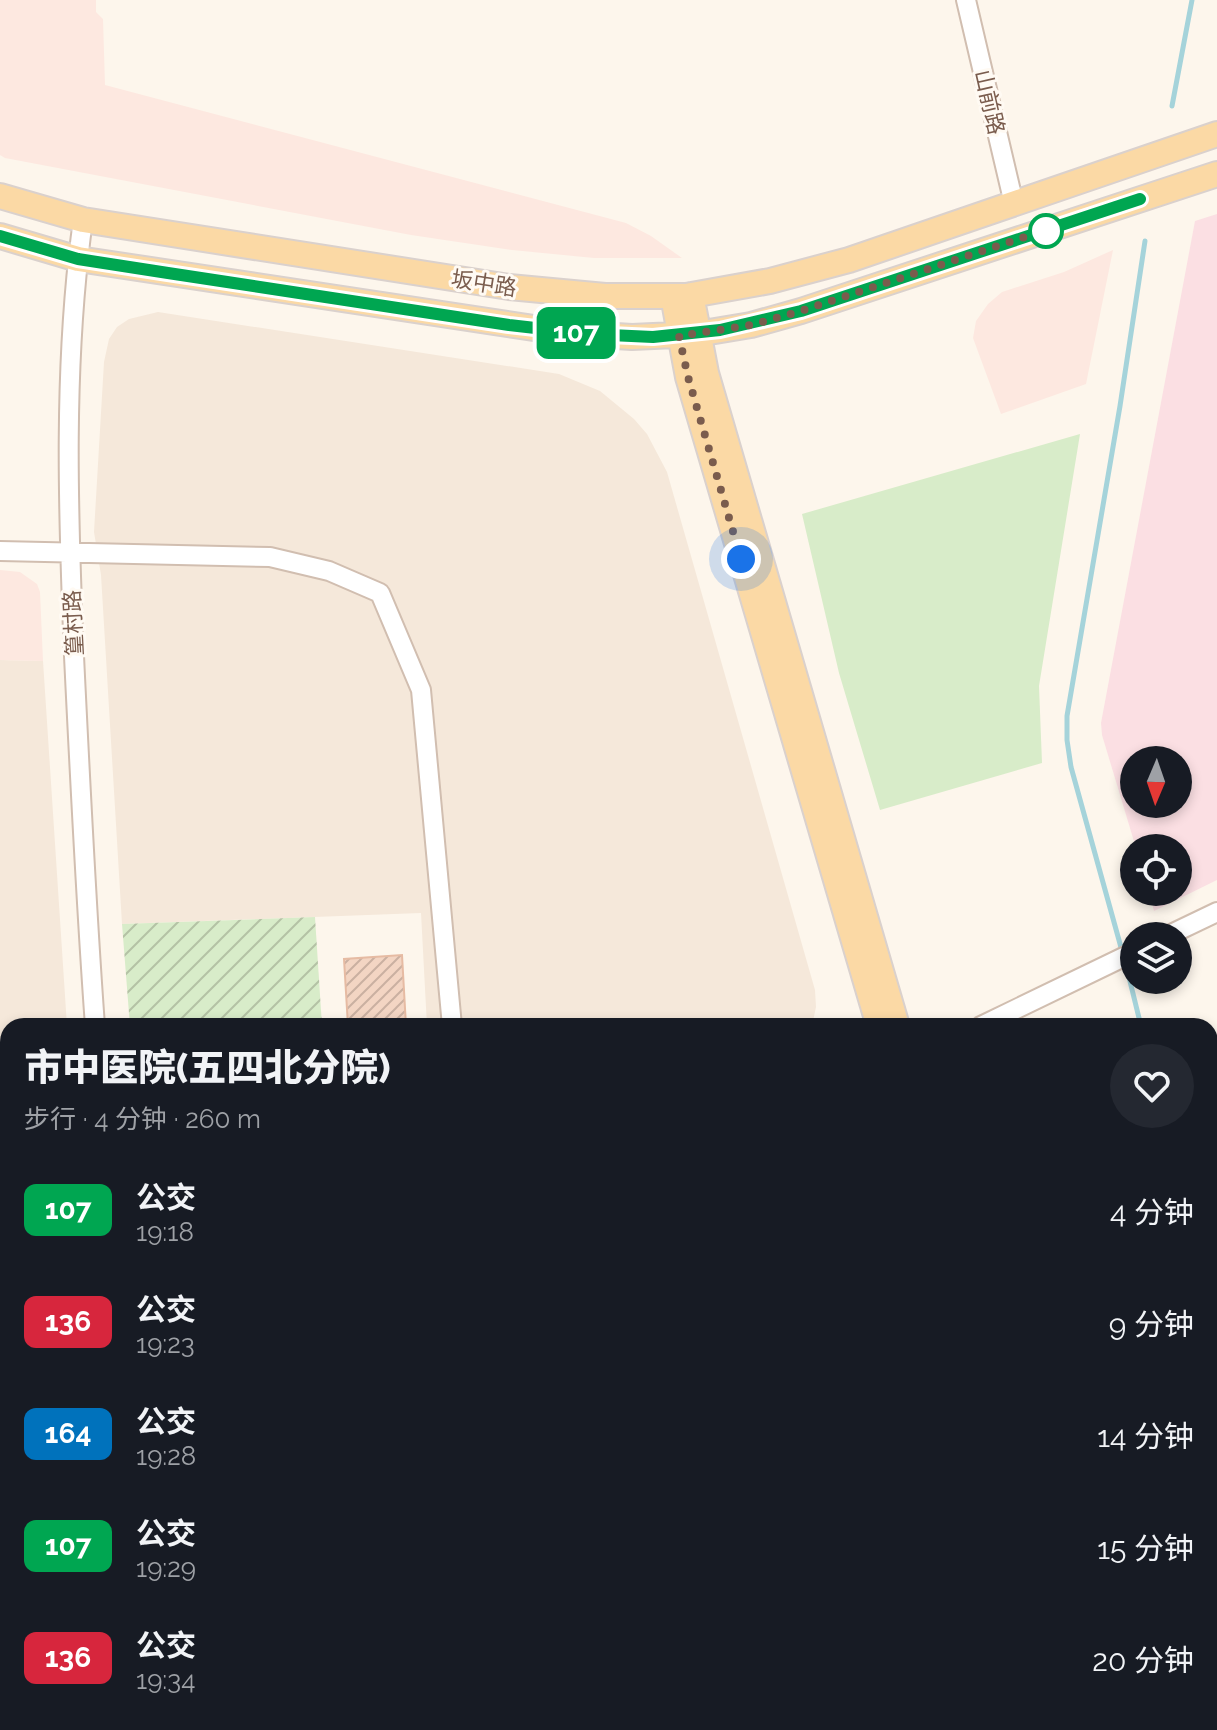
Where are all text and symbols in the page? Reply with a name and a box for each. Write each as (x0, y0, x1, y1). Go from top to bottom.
street label: 山前路 (970, 67, 1010, 137)
unlabelled marker (1029, 214, 1063, 248)
street label: 坂中路 (449, 265, 519, 301)
line badge: 107 (530, 307, 622, 359)
text: 107 (553, 316, 599, 349)
your location (721, 539, 761, 579)
street label: 篁村路 (58, 589, 88, 657)
north arrow (1120, 746, 1192, 818)
map controls (1120, 746, 1192, 994)
button: locate (1120, 834, 1192, 906)
button: layers (1120, 922, 1192, 994)
button: heart (1110, 1044, 1194, 1128)
text: 市中医院(五四北分院) (24, 1045, 391, 1090)
text: 步行 · 4 分钟 · 260 m (24, 1104, 261, 1134)
text: 公交 (136, 1180, 196, 1215)
text: 107 (45, 1193, 91, 1226)
text: 4 分钟 (1110, 1195, 1194, 1230)
text: 19:18 (136, 1217, 194, 1247)
text: 公交 (136, 1292, 196, 1327)
text: 136 (45, 1305, 91, 1338)
text: 9 分钟 (1109, 1307, 1194, 1342)
text: 19:23 (136, 1329, 195, 1359)
text: 公交 (136, 1404, 196, 1439)
text: 164 (45, 1417, 91, 1450)
text: 14 分钟 (1097, 1419, 1194, 1454)
text: 19:28 (136, 1441, 196, 1471)
text: 公交 (136, 1516, 196, 1551)
text: 107 (45, 1529, 91, 1562)
text: 15 分钟 (1097, 1531, 1194, 1566)
text: 19:29 (136, 1553, 196, 1583)
text: 公交 (136, 1628, 196, 1663)
text: 136 (45, 1641, 91, 1674)
text: 20 分钟 (1092, 1643, 1194, 1678)
text: 19:34 (136, 1665, 195, 1695)

